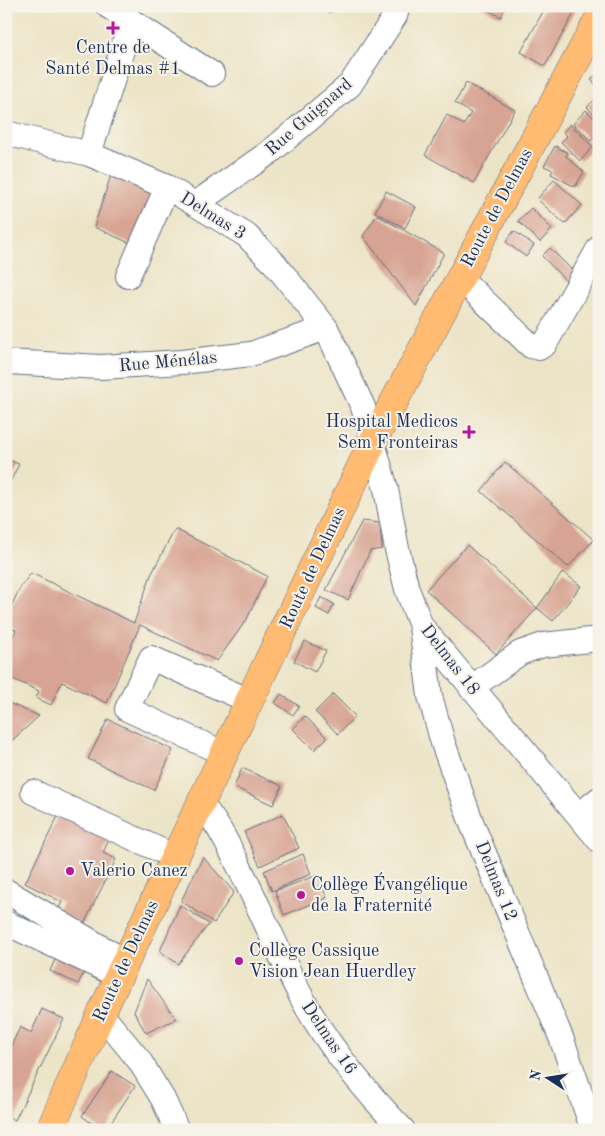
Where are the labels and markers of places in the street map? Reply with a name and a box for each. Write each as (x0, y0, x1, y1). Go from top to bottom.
marker: Centre de Santé Delmas #1 (106, 21, 120, 35)
place label: Centre de Santé Delmas #1 (45, 39, 181, 78)
place label: Hospital Medicos Sem Fronteiras (326, 413, 458, 452)
marker: Hospital Medicos Sem Fronteiras (462, 425, 476, 439)
place label: Valerio Canez (80, 862, 188, 880)
marker: Valerio Canez (64, 865, 76, 877)
place label: Collège Évangélique de la Fraternité (311, 872, 468, 915)
marker: Collège Évangélique de la Fraternité (295, 889, 307, 901)
place label: Collège Cassique Vision Jean Huerdley (249, 942, 417, 981)
marker: Collège Cassique Vision Jean Huerdley (233, 955, 245, 967)

